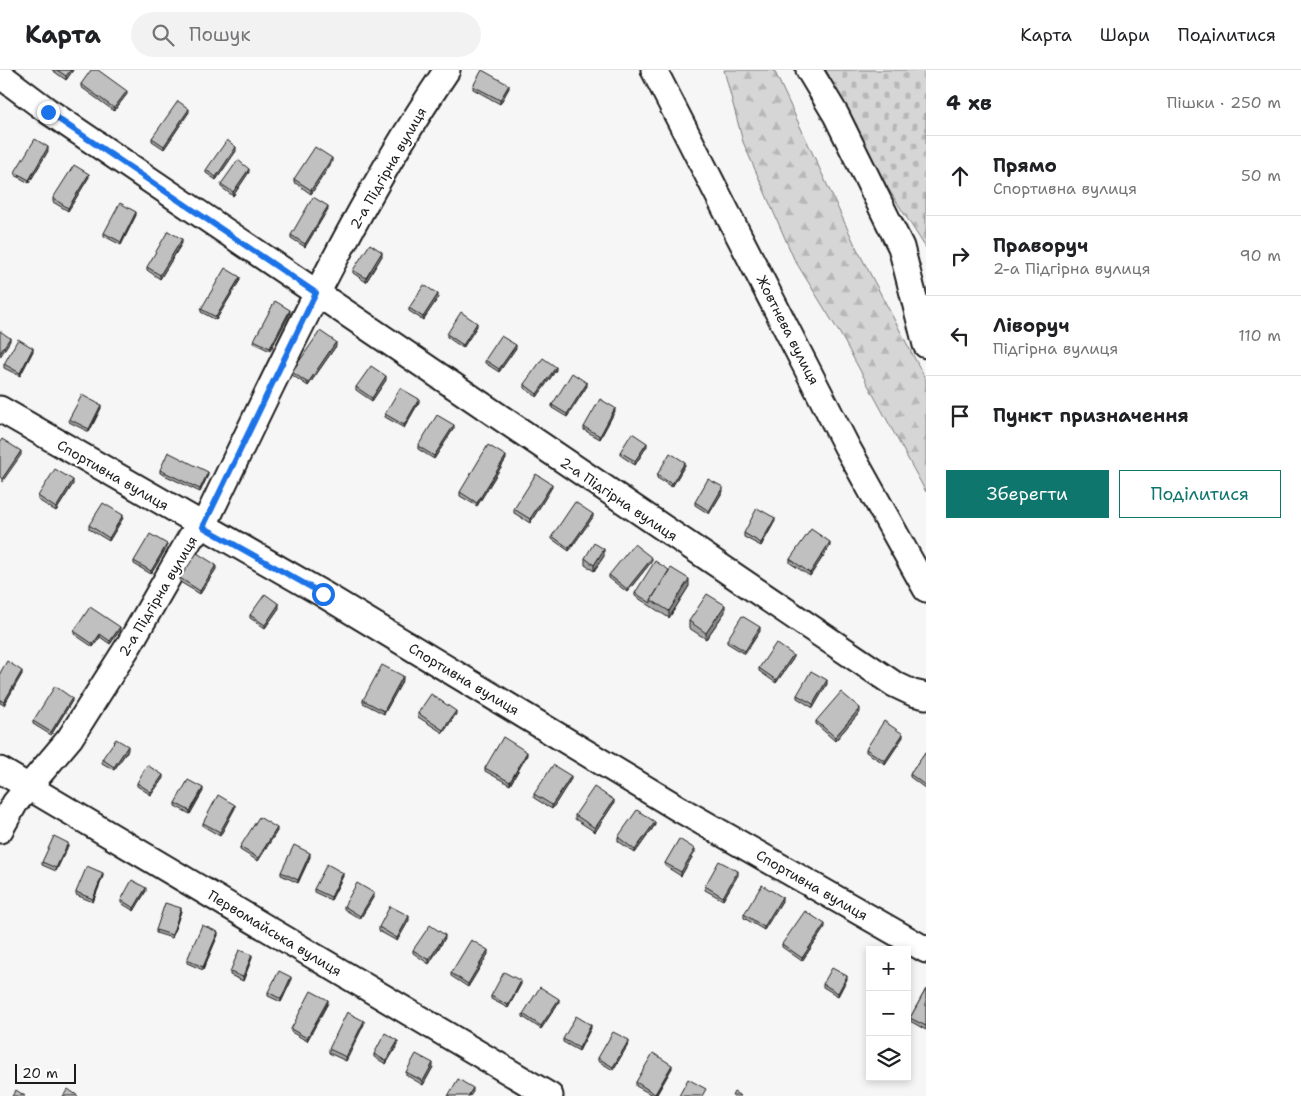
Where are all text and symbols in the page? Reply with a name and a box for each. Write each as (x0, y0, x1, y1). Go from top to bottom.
search box (131, 12, 481, 57)
text: Карта (25, 19, 101, 51)
icon: search (149, 21, 177, 49)
text: Пошук (189, 22, 251, 47)
text: Карта (1020, 23, 1072, 47)
text: Шари (1100, 23, 1150, 47)
text: Поділитися (1178, 23, 1276, 47)
text: 4 хв (946, 89, 992, 117)
text: Пішки · 250 m (1167, 92, 1281, 113)
route end (37, 101, 60, 124)
street label: 2-а Підгірна вулиця (346, 104, 430, 232)
text: Прямо (993, 153, 1057, 178)
icon: ahead (946, 162, 974, 190)
text: 50 m (1241, 165, 1281, 186)
text: Спортивна вулиця (993, 178, 1137, 199)
text: Праворуч (993, 233, 1088, 258)
icon: right (946, 242, 974, 270)
text: 90 m (1240, 245, 1281, 266)
text: 2-а Підгірна вулиця (993, 258, 1150, 279)
street label: Жовтнева вулиця (753, 272, 823, 388)
text: Ліворуч (993, 313, 1069, 338)
icon: left (946, 322, 974, 350)
text: 110 m (1238, 325, 1281, 346)
text: Підгірна вулиця (993, 338, 1118, 359)
icon: arrive (946, 402, 974, 430)
text: Пункт призначення (993, 403, 1189, 428)
street label: Спортивна вулиця (54, 436, 172, 514)
street label: 2-а Підгірна вулиця (557, 453, 681, 545)
button: Зберегти (946, 470, 1109, 518)
button: Поділитися (1119, 470, 1281, 518)
street label: 2-а Підгірна вулиця (115, 532, 201, 660)
route start (312, 583, 335, 606)
street label: Спортивна вулиця (405, 639, 523, 719)
street label: Спортивна вулиця (753, 846, 871, 924)
street label: Первомайська вулиця (205, 886, 345, 980)
map controls (866, 946, 911, 1081)
button: + (866, 946, 911, 991)
button: − (866, 991, 911, 1036)
button: layers (866, 1036, 911, 1081)
scale bar (15, 1061, 76, 1084)
text: 20 m (22, 1064, 58, 1082)

